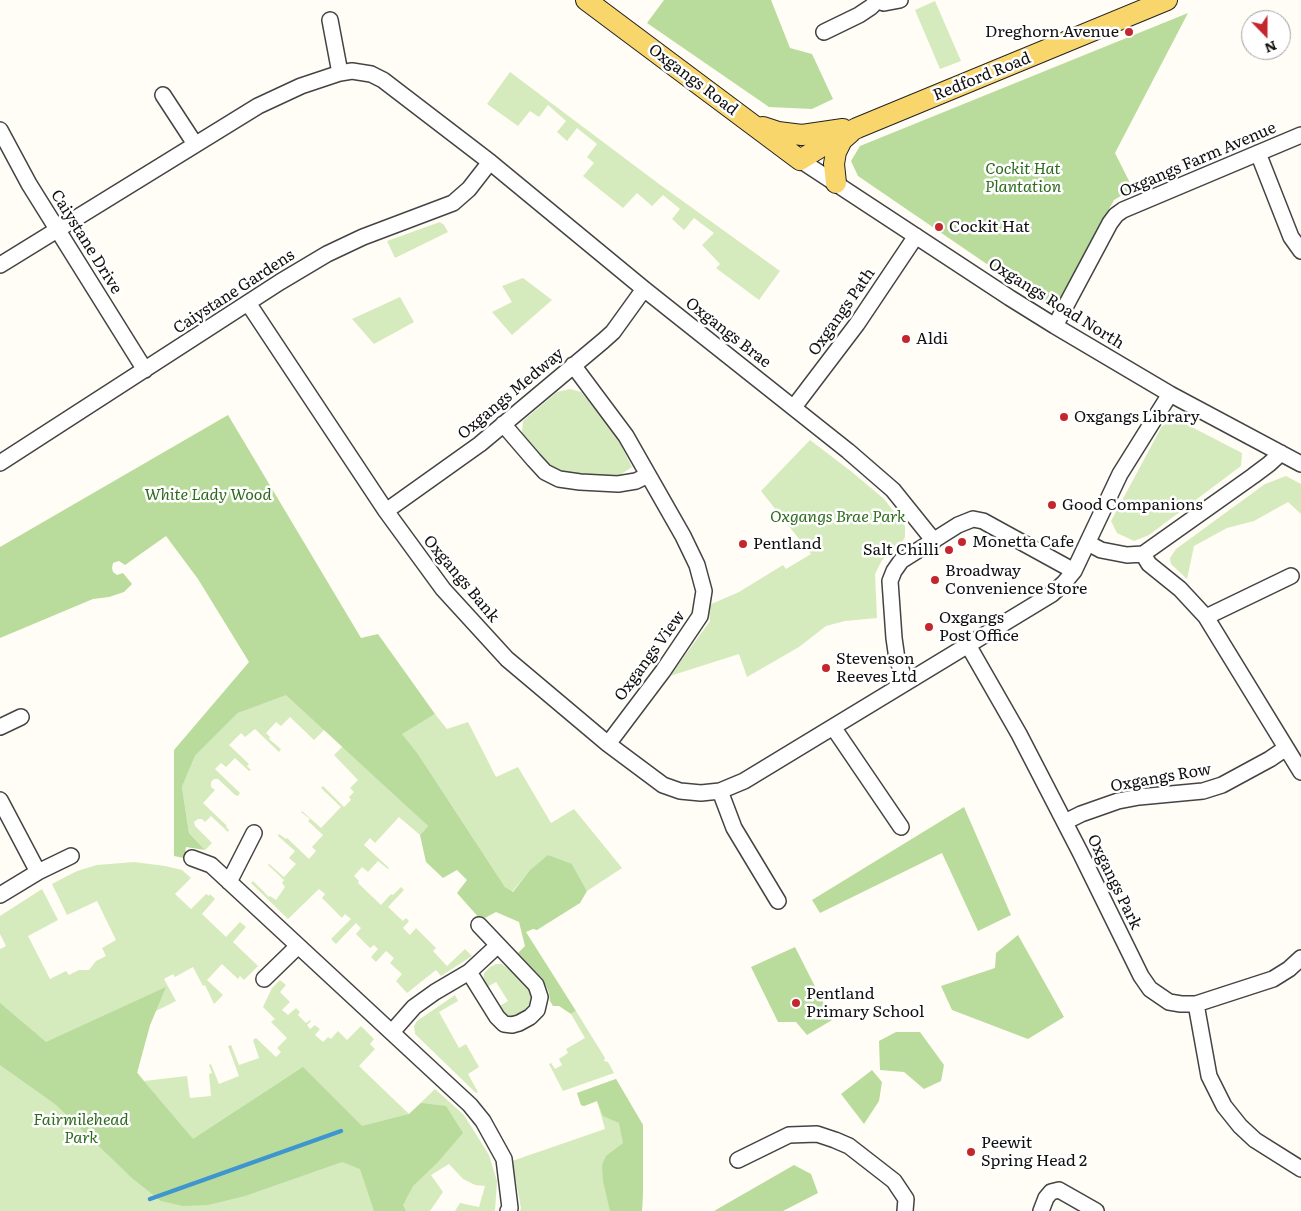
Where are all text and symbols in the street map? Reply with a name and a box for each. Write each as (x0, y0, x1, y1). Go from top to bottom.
north arrow (1241, 10, 1291, 60)
place label: Dreghorn Avenue (985, 22, 1119, 42)
marker: Dreghorn Avenue (1123, 26, 1135, 38)
text: N (1262, 37, 1280, 59)
street label: Oxgangs Road (645, 40, 741, 120)
street label: Redford Road (930, 49, 1034, 105)
street label: Oxgangs Farm Avenue (1117, 118, 1279, 202)
park label: Cockit Hat Plantation (985, 159, 1061, 197)
street label: Caiystane Drive (46, 186, 126, 298)
place label: Cockit Hat (949, 217, 1030, 237)
marker: Cockit Hat (933, 221, 945, 233)
street label: Caiystane Gardens (170, 246, 298, 338)
street label: Oxgangs Road North (985, 254, 1127, 354)
street label: Oxgangs Path (805, 264, 879, 360)
street label: Oxgangs Brae (681, 294, 775, 372)
place label: Aldi (916, 329, 948, 349)
marker: Aldi (900, 333, 912, 345)
street label: Oxgangs Medway (454, 344, 568, 444)
place label: Oxgangs Library (1074, 407, 1200, 427)
marker: Oxgangs Library (1058, 411, 1070, 423)
park label: White Lady Wood (144, 485, 272, 505)
place label: Good Companions (1062, 495, 1203, 515)
marker: Good Companions (1046, 499, 1058, 511)
park label: Oxgangs Brae Park (770, 507, 906, 527)
street label: Oxgangs Bank (419, 532, 503, 626)
place label: Monetta Cafe (972, 532, 1074, 552)
place label: Pentland (753, 534, 821, 554)
marker: Monetta Cafe (956, 536, 968, 548)
marker: Pentland (737, 538, 749, 550)
place label: Salt Chilli (863, 540, 939, 560)
marker: Salt Chilli (943, 544, 955, 556)
place label: Broadway Convenience Store (945, 561, 1087, 599)
marker: Broadway Convenience Store (929, 574, 941, 586)
street label: Oxgangs View (611, 607, 689, 705)
place label: Oxgangs Post Office (939, 608, 1019, 646)
marker: Oxgangs Post Office (923, 621, 935, 633)
place label: Stevenson Reeves Ltd (836, 649, 917, 687)
marker: Stevenson Reeves Ltd (820, 662, 832, 674)
street label: Oxgangs Row (1109, 760, 1213, 796)
street label: Oxgangs Park (1083, 831, 1145, 933)
place label: Pentland Primary School (806, 984, 924, 1022)
marker: Pentland Primary School (790, 997, 802, 1009)
park label: Fairmilehead Park (33, 1110, 129, 1148)
place label: Peewit Spring Head 2 (981, 1133, 1087, 1171)
marker: Peewit Spring Head 2 (965, 1146, 977, 1158)

